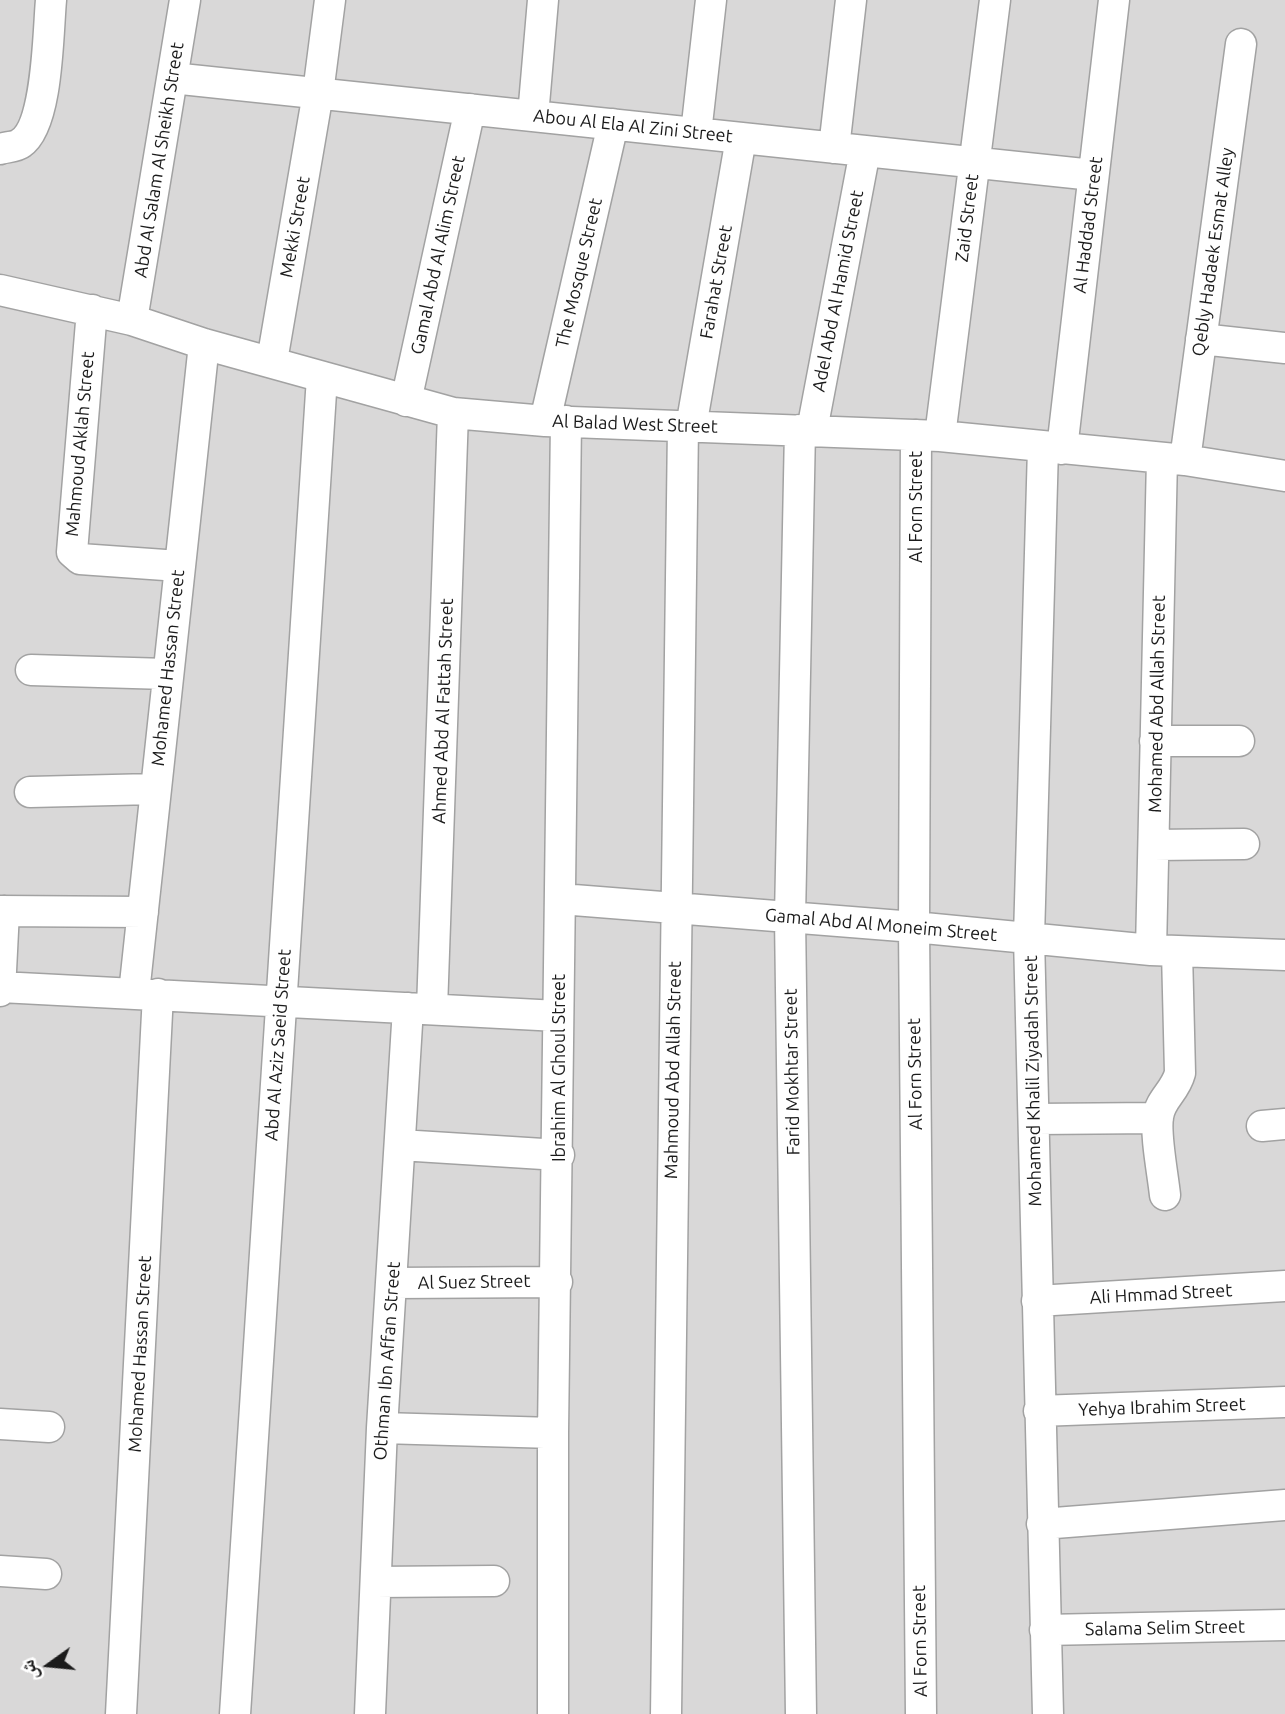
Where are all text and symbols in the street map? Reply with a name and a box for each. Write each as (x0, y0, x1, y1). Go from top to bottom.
street label: Abd Al Salam Al Sheikh Street (130, 41, 188, 279)
street label: Abou Al Ela Al Zini Street (532, 105, 734, 147)
street label: Qebly Hadaek Esmat Alley (1188, 146, 1238, 358)
street label: Gamal Abd Al Alim Street (406, 154, 470, 356)
street label: Al Haddad Street (1069, 155, 1107, 295)
street label: Zaid Street (951, 173, 983, 263)
street label: Mekki Street (275, 175, 315, 279)
street label: Adel Abd Al Hamid Street (808, 188, 868, 394)
street label: The Mosque Street (551, 196, 607, 350)
street label: Farahat Street (695, 223, 737, 341)
street label: Mahmoud Aklah Street (61, 351, 99, 537)
street label: Al Balad West Street (552, 410, 718, 438)
street label: Al Forn Street (905, 451, 927, 563)
street label: Mohamed Hassan Street (147, 569, 189, 767)
street label: Mohamed Abd Allah Street (1144, 595, 1170, 813)
street label: Ahmed Abd Al Fattah Street (428, 598, 458, 824)
street label: Gamal Abd Al Moneim Street (764, 904, 998, 946)
street label: Abd Al Aziz Saeid Street (261, 948, 295, 1142)
street label: Mohamed Khalil Ziyadah Street (1020, 955, 1046, 1207)
street label: Mahmoud Abd Allah Street (660, 961, 686, 1179)
street label: Ibrahim Al Ghoul Street (548, 974, 570, 1162)
street label: Farid Mokhtar Street (780, 988, 804, 1156)
street label: Al Forn Street (903, 1018, 927, 1130)
street label: Mohamed Hassan Street (124, 1255, 156, 1453)
street label: Othman Ibn Affan Street (369, 1261, 405, 1461)
street label: Al Suez Street (417, 1270, 531, 1294)
street label: Ali Hmmad Street (1089, 1279, 1233, 1309)
street label: Yehya Ibrahim Street (1078, 1393, 1246, 1421)
street label: Al Forn Street (908, 1585, 932, 1697)
street label: Salama Selim Street (1085, 1616, 1245, 1640)
north arrow (14, 1630, 84, 1700)
text: ش (15, 1658, 42, 1683)

